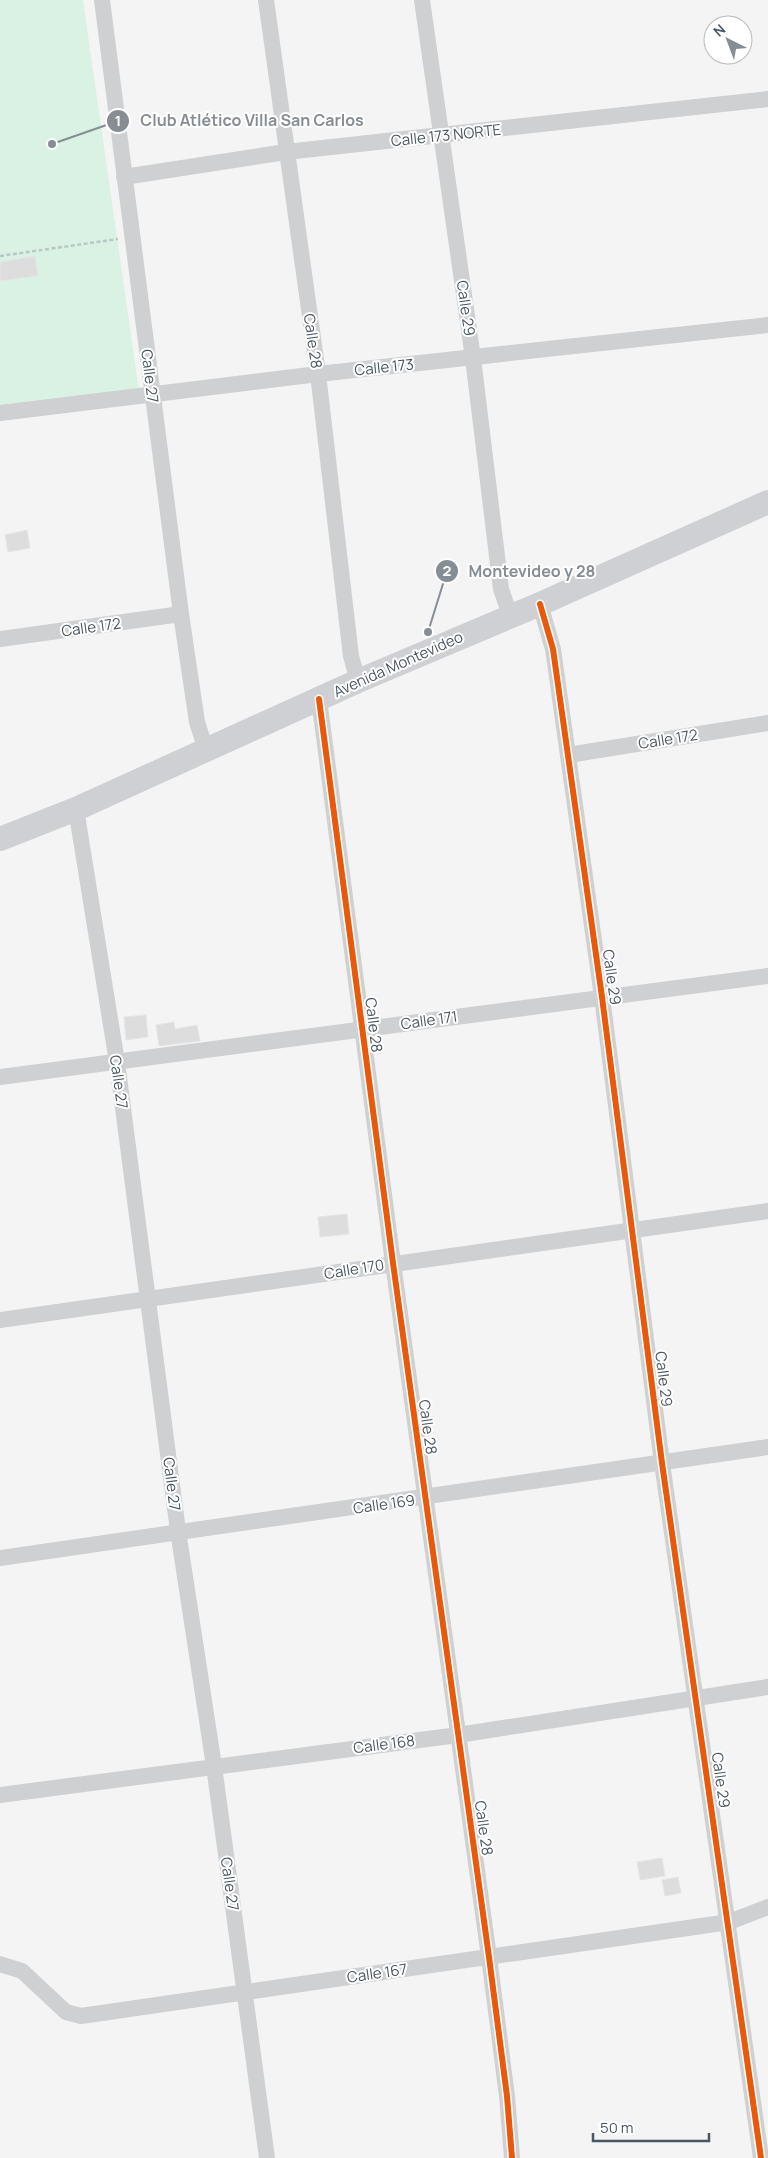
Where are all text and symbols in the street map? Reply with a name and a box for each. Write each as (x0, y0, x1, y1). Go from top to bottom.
north arrow (703, 15, 753, 65)
text: N (709, 20, 729, 40)
callout: Club Atlético Villa San Carlos (106, 105, 374, 136)
text: Club Atlético Villa San Carlos (140, 109, 364, 131)
text: 1 (115, 110, 121, 131)
street label: Calle 173 NORTE (390, 119, 502, 151)
street label: Calle 29 (452, 279, 480, 337)
street label: Calle 28 (299, 312, 327, 370)
street label: Calle 27 (136, 348, 164, 404)
street label: Calle 173 (353, 353, 415, 381)
callout: Montevideo y 28 (434, 556, 606, 587)
text: 2 (443, 560, 452, 581)
text: Montevideo y 28 (469, 560, 595, 582)
street label: Calle 172 (60, 612, 122, 642)
street label: Avenida Montevideo (330, 626, 466, 702)
street label: Calle 172 (637, 724, 699, 754)
street label: Calle 29 (598, 948, 626, 1006)
street label: Calle 28 (360, 996, 388, 1054)
street label: Calle 171 (399, 1006, 459, 1034)
street label: Calle 27 (105, 1054, 133, 1110)
street label: Calle 170 (323, 1254, 385, 1284)
street label: Calle 29 (650, 1350, 678, 1408)
street label: Calle 28 (414, 1398, 442, 1456)
street label: Calle 27 (158, 1456, 186, 1512)
street label: Calle 169 (352, 1489, 416, 1519)
street label: Calle 168 (352, 1730, 416, 1758)
street label: Calle 29 (707, 1751, 735, 1809)
street label: Calle 28 (470, 1799, 498, 1857)
street label: Calle 27 (216, 1856, 244, 1912)
street label: Calle 167 (346, 1958, 408, 1988)
scale bar (593, 2110, 709, 2142)
text: 50 m (600, 2117, 634, 2138)

